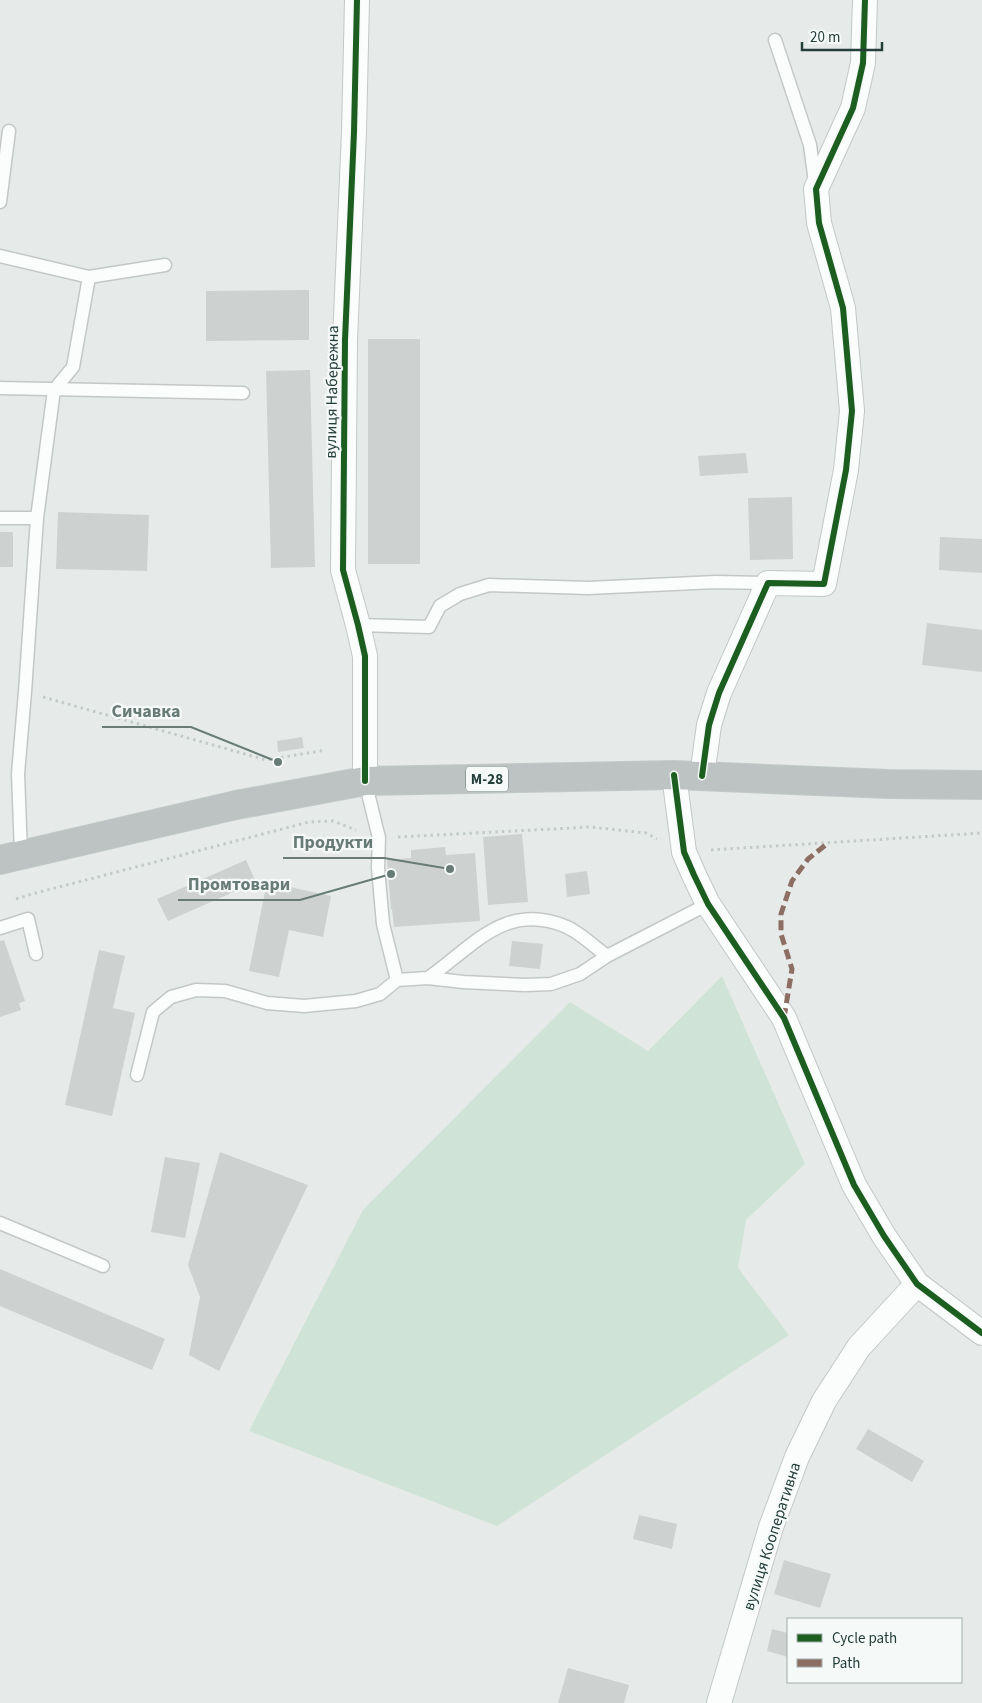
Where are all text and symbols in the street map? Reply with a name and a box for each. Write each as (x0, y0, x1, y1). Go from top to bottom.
scale bar (802, 20, 882, 52)
text: 20 m (810, 27, 840, 48)
street label: вулиця Набережна (320, 325, 344, 459)
callout: Сичавка (102, 694, 191, 727)
text: Сичавка (111, 699, 181, 724)
road number: М-28 (466, 766, 508, 792)
callout: Продукти (283, 825, 384, 858)
text: Продукти (293, 830, 373, 855)
callout: Промтовари (178, 867, 300, 900)
text: Промтовари (188, 872, 290, 897)
street label: вулиця Кооперативна (738, 1459, 806, 1613)
legend (787, 1618, 962, 1683)
text: Cycle path (832, 1628, 897, 1649)
text: Path (832, 1653, 860, 1674)

